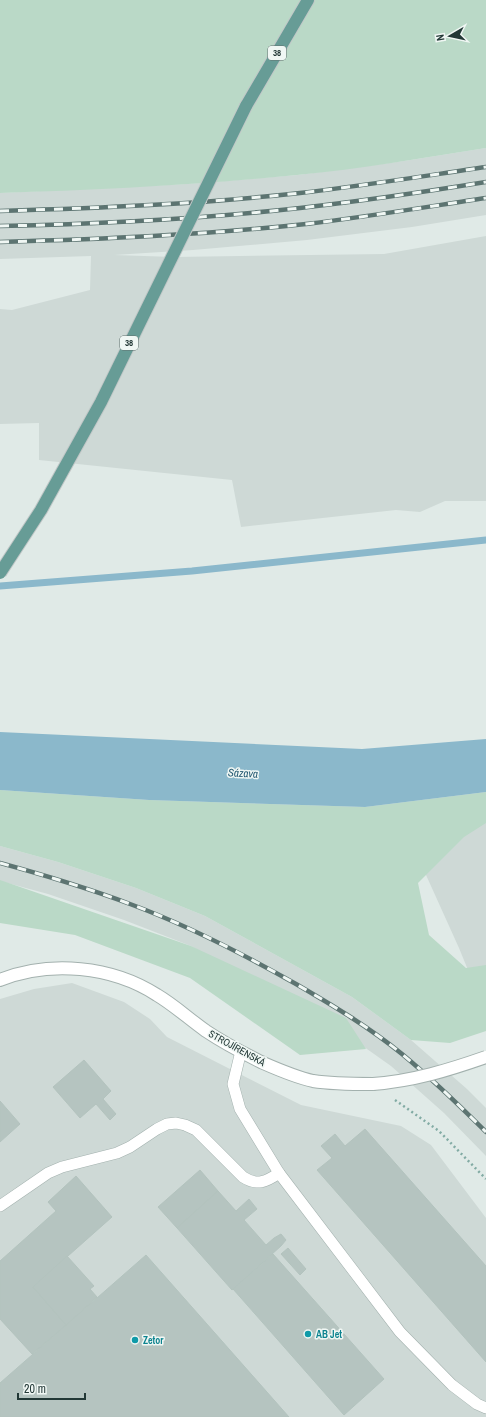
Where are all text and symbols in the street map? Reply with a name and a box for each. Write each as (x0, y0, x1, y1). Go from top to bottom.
north arrow (430, 16, 470, 56)
text: N (433, 33, 448, 42)
road number: 38 (268, 46, 286, 60)
road number: 38 (120, 336, 138, 350)
water label: Sázava (228, 765, 258, 781)
street label: STROJÍRENSKÁ (206, 1027, 268, 1069)
place label: AB Jet (316, 1328, 342, 1341)
marker: AB Jet (303, 1329, 313, 1339)
place label: Zetor (143, 1334, 164, 1347)
marker: Zetor (130, 1335, 140, 1345)
scale bar (18, 1375, 85, 1401)
text: 20 m (24, 1381, 46, 1397)

